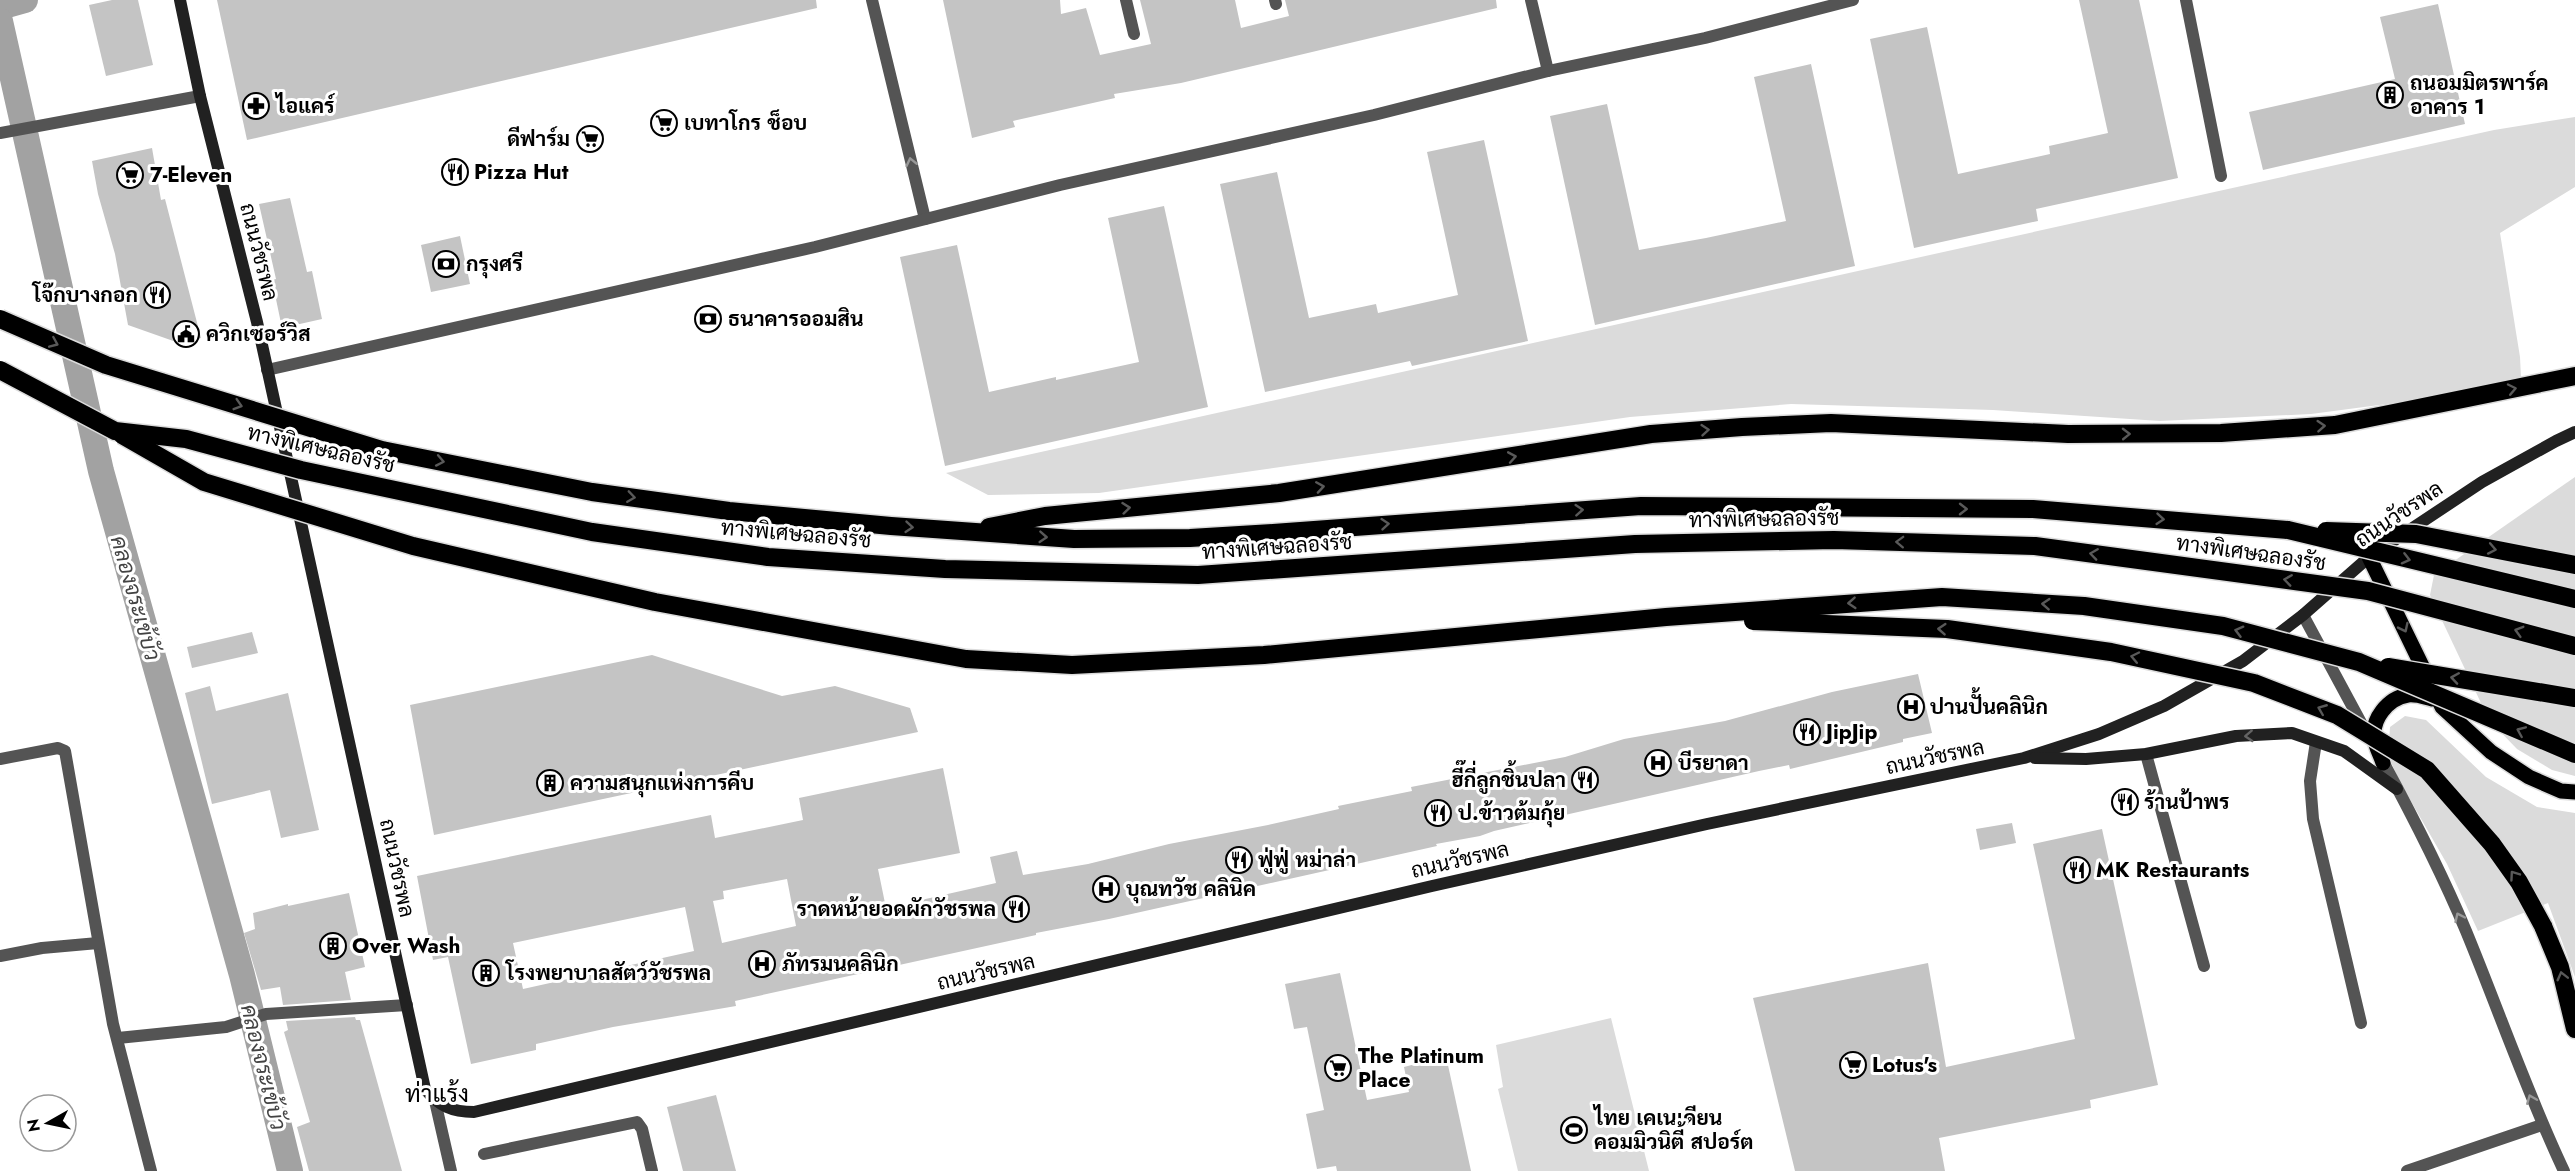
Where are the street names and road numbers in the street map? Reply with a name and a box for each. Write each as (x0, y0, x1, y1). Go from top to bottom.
street label: ถนนวัชรพล (232, 200, 286, 304)
street label: ทางพิเศษฉลองรัช (244, 417, 398, 481)
street label: ถนนวัชรพล (2349, 474, 2449, 554)
street label: ทางพิเศษฉลองรัช (1688, 503, 1840, 535)
street label: ทางพิเศษฉลองรัช (720, 512, 872, 556)
street label: ทางพิเศษฉลองรัช (1201, 527, 1353, 567)
street label: ทางพิเศษฉลองรัช (2174, 528, 2328, 578)
street label: ถนนวัชรพล (1883, 732, 1987, 782)
street label: ถนนวัชรพล (372, 816, 422, 920)
street label: ถนนวัชรพล (1408, 834, 1512, 886)
street label: ถนนวัชรพล (934, 946, 1038, 998)

